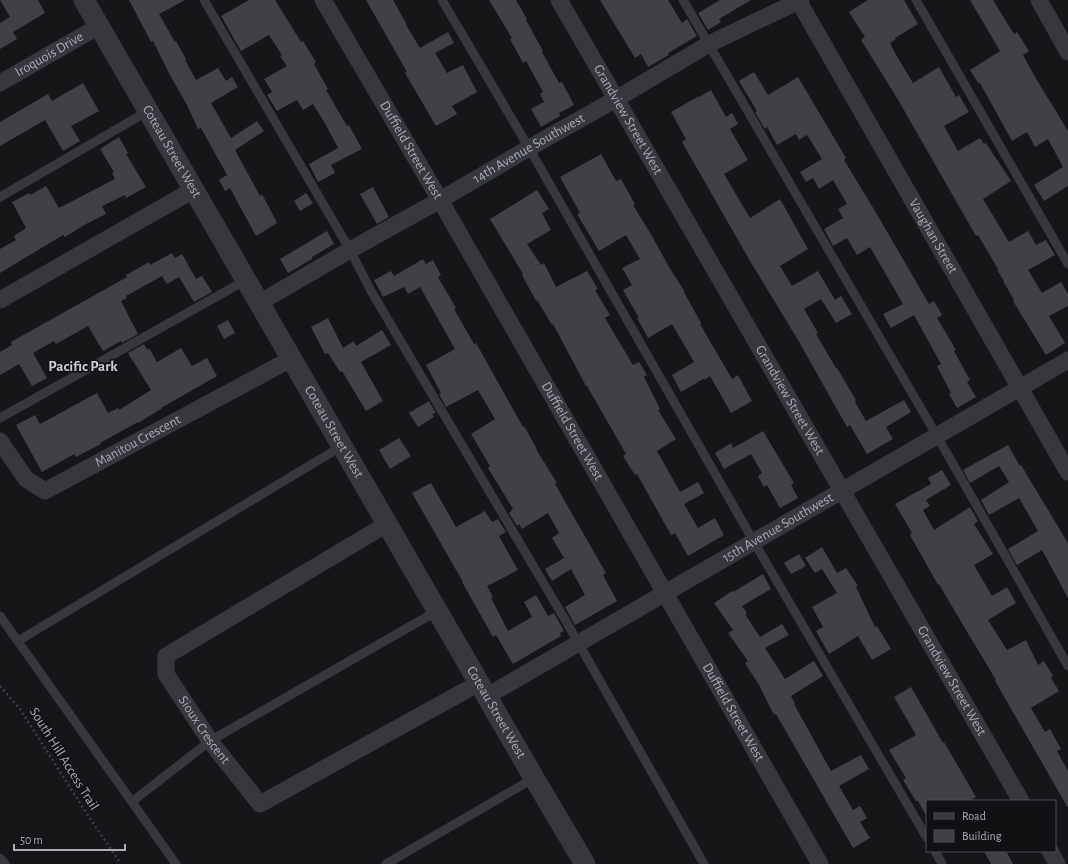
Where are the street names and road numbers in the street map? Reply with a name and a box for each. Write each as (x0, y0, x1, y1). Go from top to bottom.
street label: Iroquois Drive (13, 29, 86, 80)
street label: Grandview Street West (591, 62, 665, 177)
street label: Duffield Street West (377, 99, 445, 202)
street label: Coteau Street West (140, 103, 204, 200)
street label: 14th Avenue Southwest (471, 111, 587, 186)
street label: Vaughan Street (906, 196, 960, 276)
street label: Grandview Street West (753, 343, 827, 458)
street label: Duffield Street West (539, 380, 606, 483)
street label: Coteau Street West (302, 383, 366, 481)
street label: Manitou Crescent (93, 412, 184, 470)
street label: 15th Avenue Southwest (720, 490, 836, 565)
street label: Grandview Street West (915, 624, 989, 739)
street label: Duffield Street West (700, 661, 767, 764)
street label: Coteau Street West (464, 664, 528, 761)
street label: Sioux Crescent (176, 694, 233, 767)
street label: South Hill Access Trail (27, 705, 101, 813)

